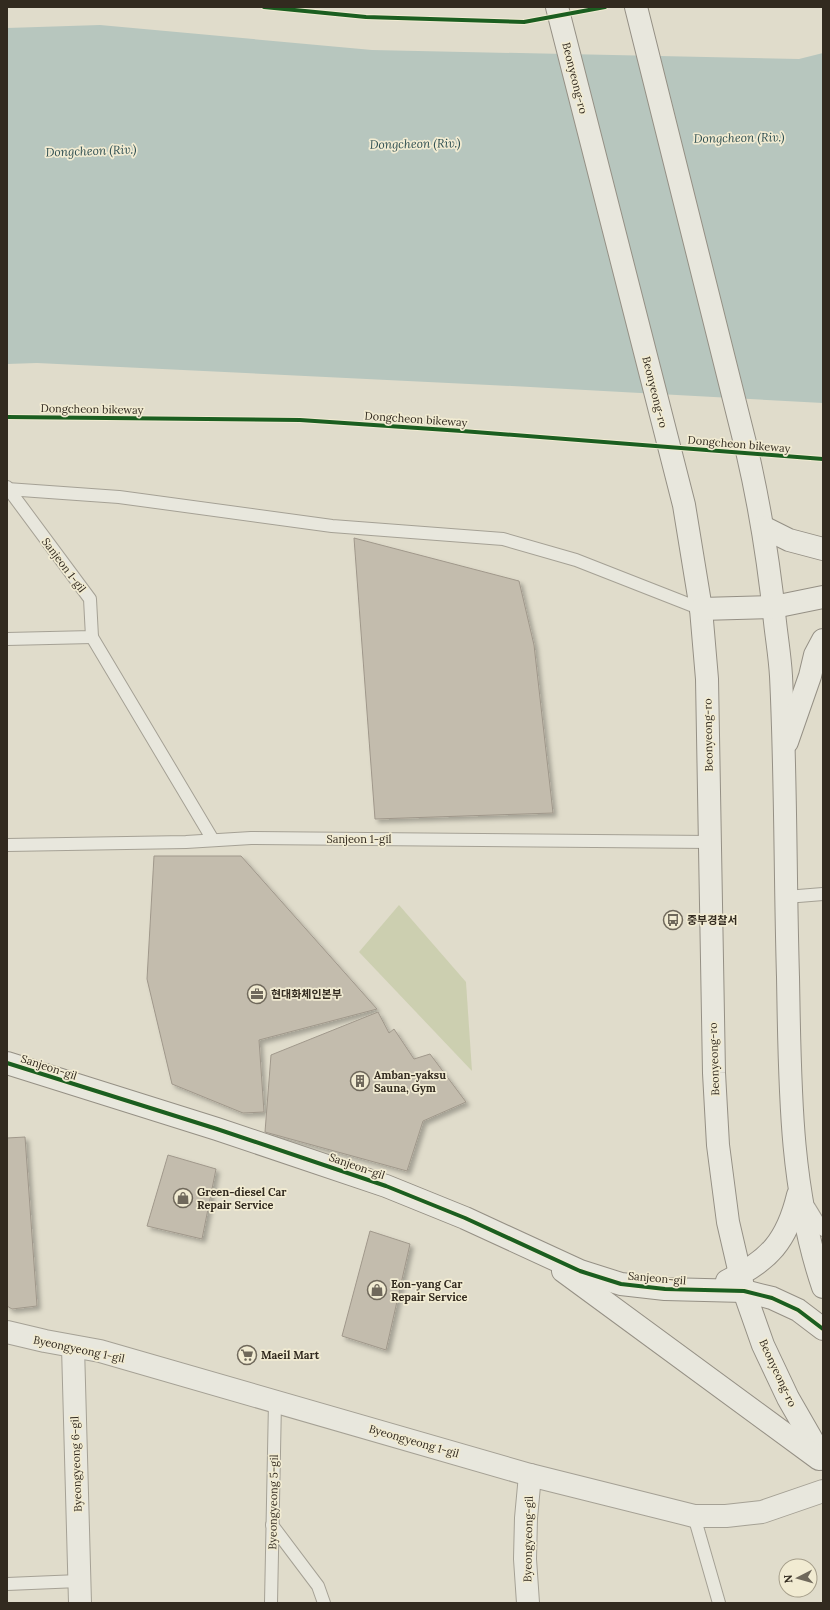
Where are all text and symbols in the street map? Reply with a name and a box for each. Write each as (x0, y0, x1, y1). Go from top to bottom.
street label: Beonyeong-ro (559, 41, 591, 115)
water label: Dongcheon (Riv.) (693, 129, 785, 147)
water label: Dongcheon (Riv.) (369, 135, 461, 153)
water label: Dongcheon (Riv.) (45, 141, 137, 161)
street label: Beonyeong-ro (639, 355, 671, 429)
street label: Dongcheon bikeway (40, 401, 144, 417)
street label: Dongcheon bikeway (364, 408, 468, 430)
street label: Dongcheon bikeway (687, 433, 791, 455)
street label: Sanjeon 1-gil (39, 535, 89, 595)
street label: Beonyeong-ro (700, 698, 716, 772)
street label: Sanjeon 1-gil (327, 832, 392, 846)
bus stop icon: 중부경찰서 (662, 909, 684, 931)
place label: 중부경찰서 (687, 913, 738, 927)
office icon: 현대화체인본부 (246, 983, 268, 1005)
place label: 현대화체인본부 (271, 987, 342, 1001)
street label: Beonyeong-ro (706, 1022, 722, 1096)
street label: Sanjeon-gil (19, 1051, 79, 1083)
place label: Amban-yaksu Sauna, Gym (374, 1068, 446, 1095)
building icon: Amban-yaksu Sauna, Gym (349, 1070, 371, 1092)
street label: Sanjeon-gil (327, 1150, 387, 1182)
place label: Green-diesel Car Repair Service (197, 1185, 287, 1212)
shop icon: Green-diesel Car Repair Service (172, 1187, 194, 1209)
street label: Sanjeon-gil (627, 1268, 687, 1288)
place label: Eon-yang Car Repair Service (391, 1277, 468, 1304)
shop icon: Eon-yang Car Repair Service (366, 1279, 388, 1301)
street label: Byeongyeong 1-gil (32, 1332, 126, 1366)
street label: Beonyeong-ro (756, 1337, 800, 1409)
supermarket icon: Maeil Mart (236, 1344, 258, 1366)
place label: Maeil Mart (261, 1348, 320, 1362)
street label: Byeongyeong 6-gil (67, 1416, 85, 1512)
street label: Byeongyeong 1-gil (367, 1421, 461, 1461)
street label: Byeongyeong 5-gil (265, 1454, 281, 1550)
street label: Byeongyeong-gil (520, 1496, 536, 1582)
north arrow (778, 1558, 818, 1598)
text: N (781, 1574, 795, 1584)

